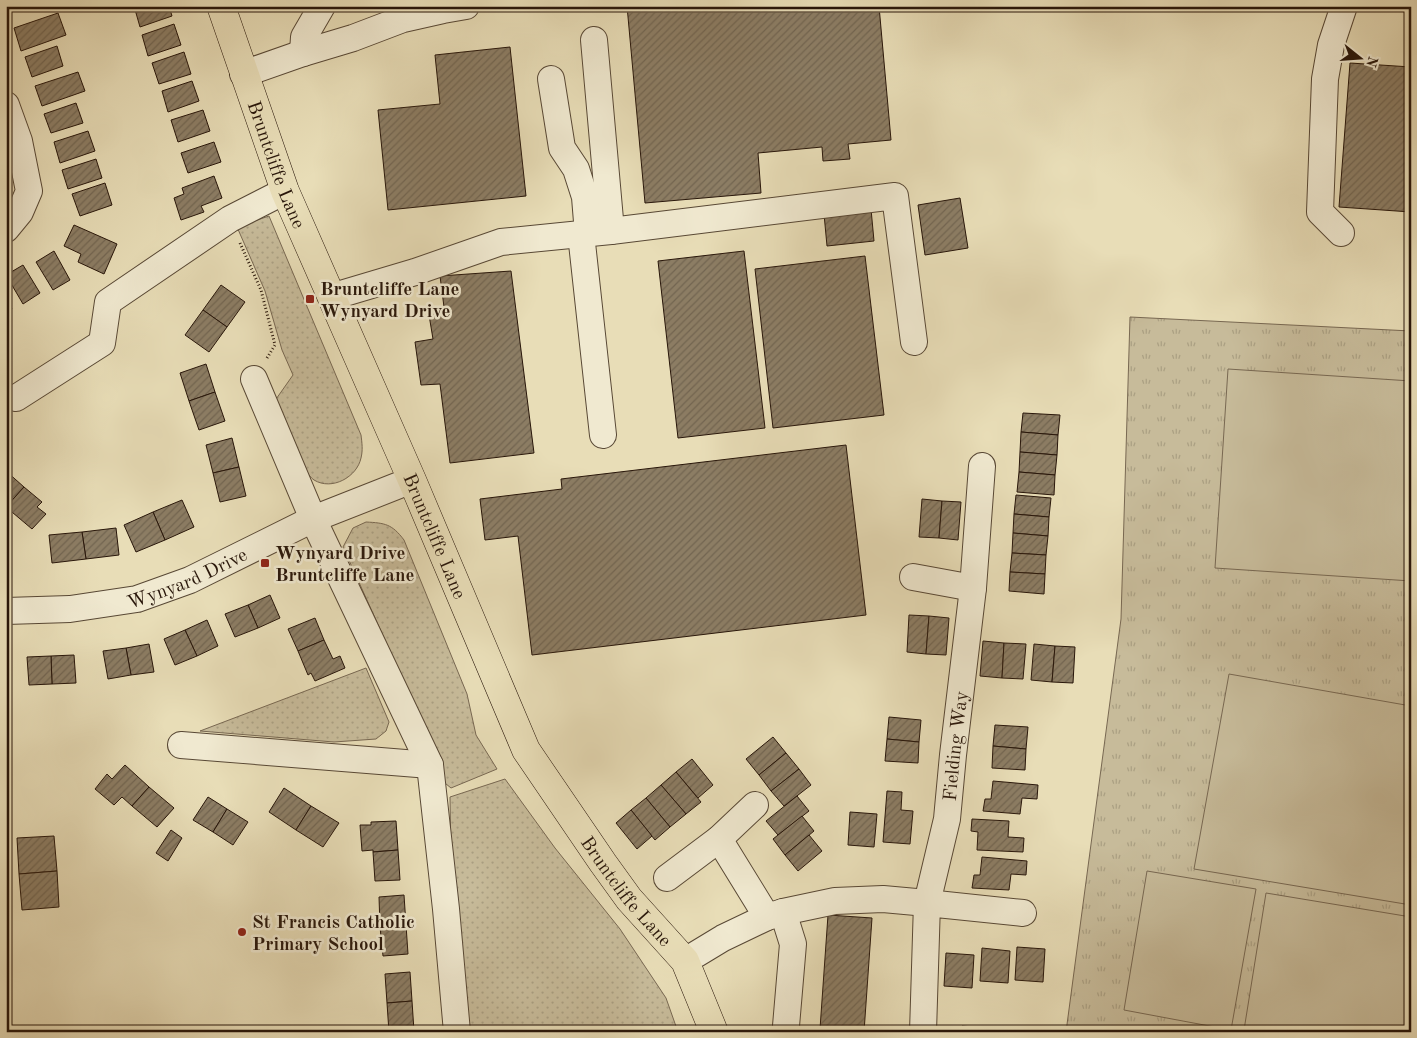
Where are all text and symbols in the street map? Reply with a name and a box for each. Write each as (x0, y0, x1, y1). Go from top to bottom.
north arrow (1334, 32, 1384, 82)
text: N (1363, 54, 1380, 69)
street label: Bruntcliffe Lane (243, 99, 307, 232)
place label: Bruntcliffe Lane Wynyard Drive (320, 281, 460, 322)
marker: Bruntcliffe Lane Wynyard Drive (304, 293, 316, 305)
street label: Bruntcliffe Lane (398, 471, 468, 602)
place label: Wynyard Drive Bruntcliffe Lane (275, 545, 415, 586)
street label: Wynyard Drive (125, 546, 251, 614)
marker: Wynyard Drive Bruntcliffe Lane (259, 557, 271, 569)
street label: Fielding Way (942, 690, 973, 802)
street label: Bruntcliffe Lane (576, 834, 674, 951)
place label: St Francis Catholic Primary School (252, 914, 415, 955)
marker: St Francis Catholic Primary School (236, 926, 248, 938)

